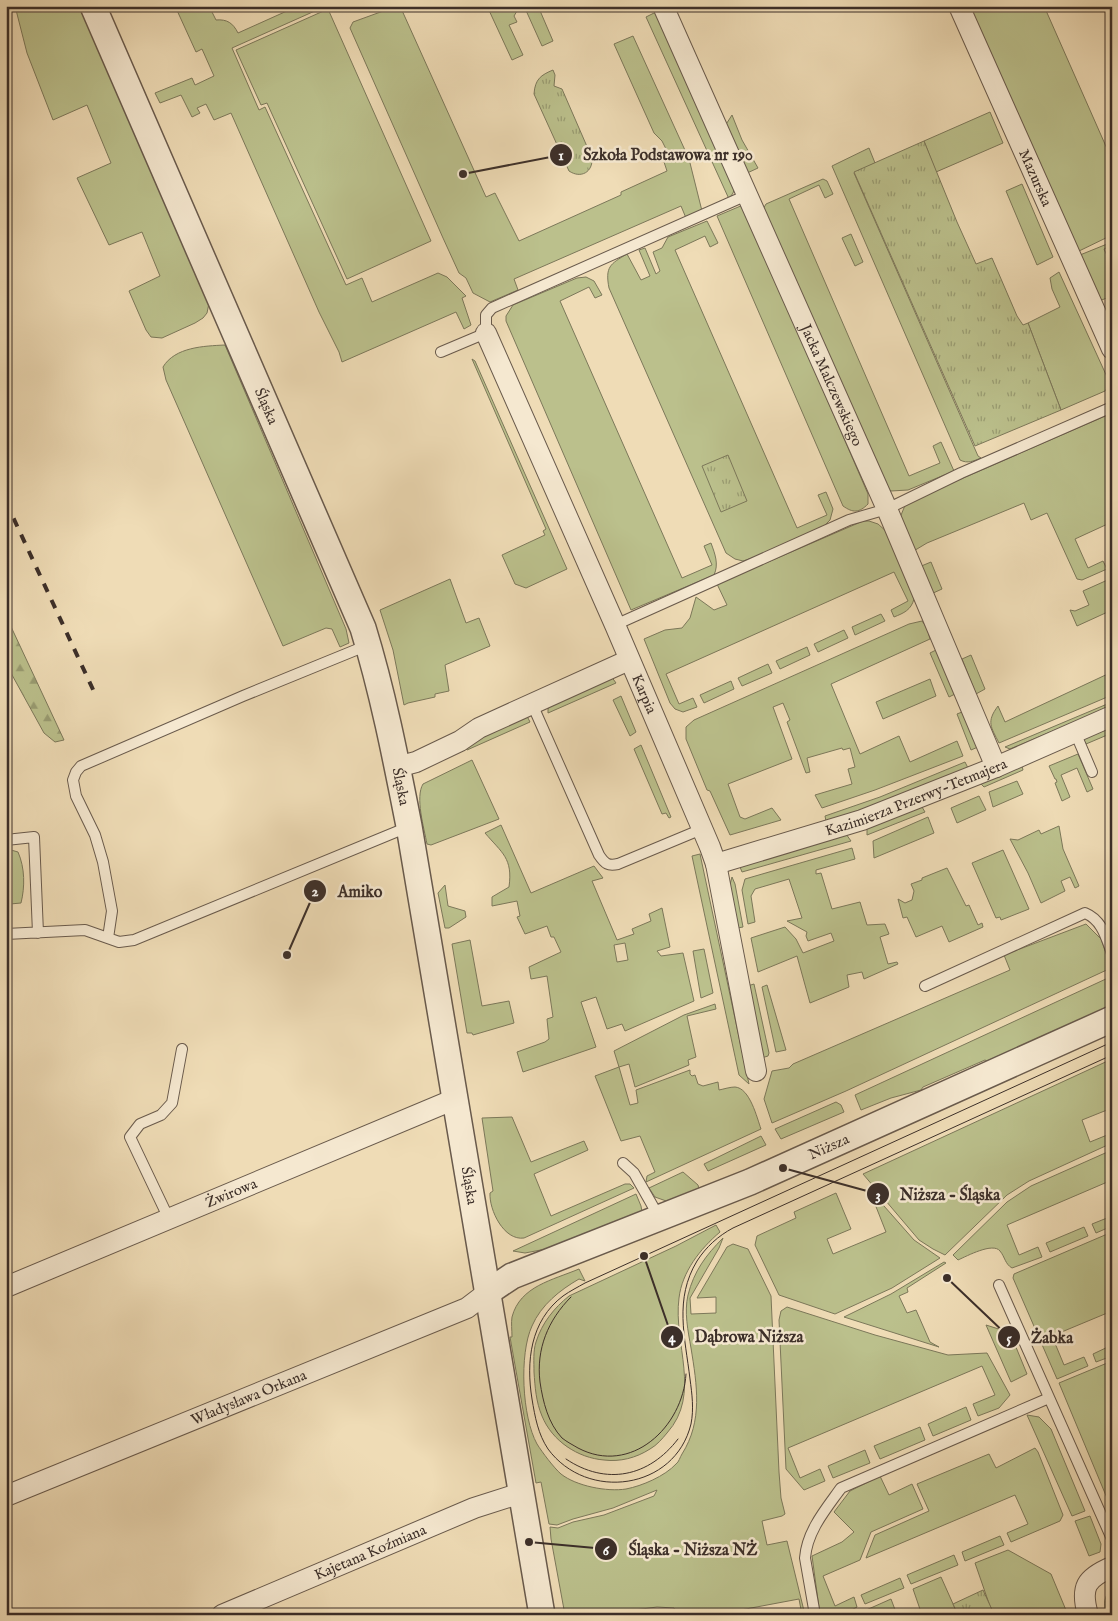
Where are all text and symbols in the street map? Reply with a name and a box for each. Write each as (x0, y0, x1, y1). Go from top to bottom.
callout: Szkoła Podstawowa nr 190 (549, 139, 763, 170)
text: 1 (558, 146, 564, 165)
text: Szkoła Podstawowa nr 190 (583, 146, 753, 166)
street label: Mazurska (1014, 146, 1056, 210)
street label: Jacka Malczewskiego (795, 319, 867, 449)
street label: Śląska (250, 385, 283, 428)
street label: Karpia (627, 671, 661, 717)
street label: Kazimierza Przerwy-Tetmajera (823, 754, 1010, 841)
street label: Śląska (388, 766, 414, 807)
callout: Amiko (303, 876, 392, 907)
text: 2 (311, 882, 319, 901)
text: Amiko (337, 883, 383, 903)
street label: Niższa (806, 1129, 853, 1164)
street label: Śląska (457, 1165, 482, 1206)
street label: Żwirowa (203, 1174, 260, 1212)
callout: Niższa - Śląska (865, 1179, 1011, 1210)
text: Niższa - Śląska (899, 1184, 1001, 1206)
text: 3 (875, 1186, 881, 1205)
callout: Dąbrowa Niższa (659, 1321, 813, 1352)
callout: Żabka (996, 1322, 1083, 1353)
text: Żabka (1031, 1327, 1074, 1349)
text: 4 (668, 1328, 676, 1347)
text: Dąbrowa Niższa (695, 1328, 805, 1348)
text: 5 (1006, 1329, 1012, 1348)
street label: Władysława Orkana (188, 1365, 310, 1430)
street label: Kajetana Koźmiana (312, 1520, 430, 1585)
callout: Śląska - Niższa NŻ (594, 1534, 768, 1565)
text: Śląska - Niższa NŻ (629, 1539, 758, 1561)
text: 6 (603, 1541, 610, 1560)

